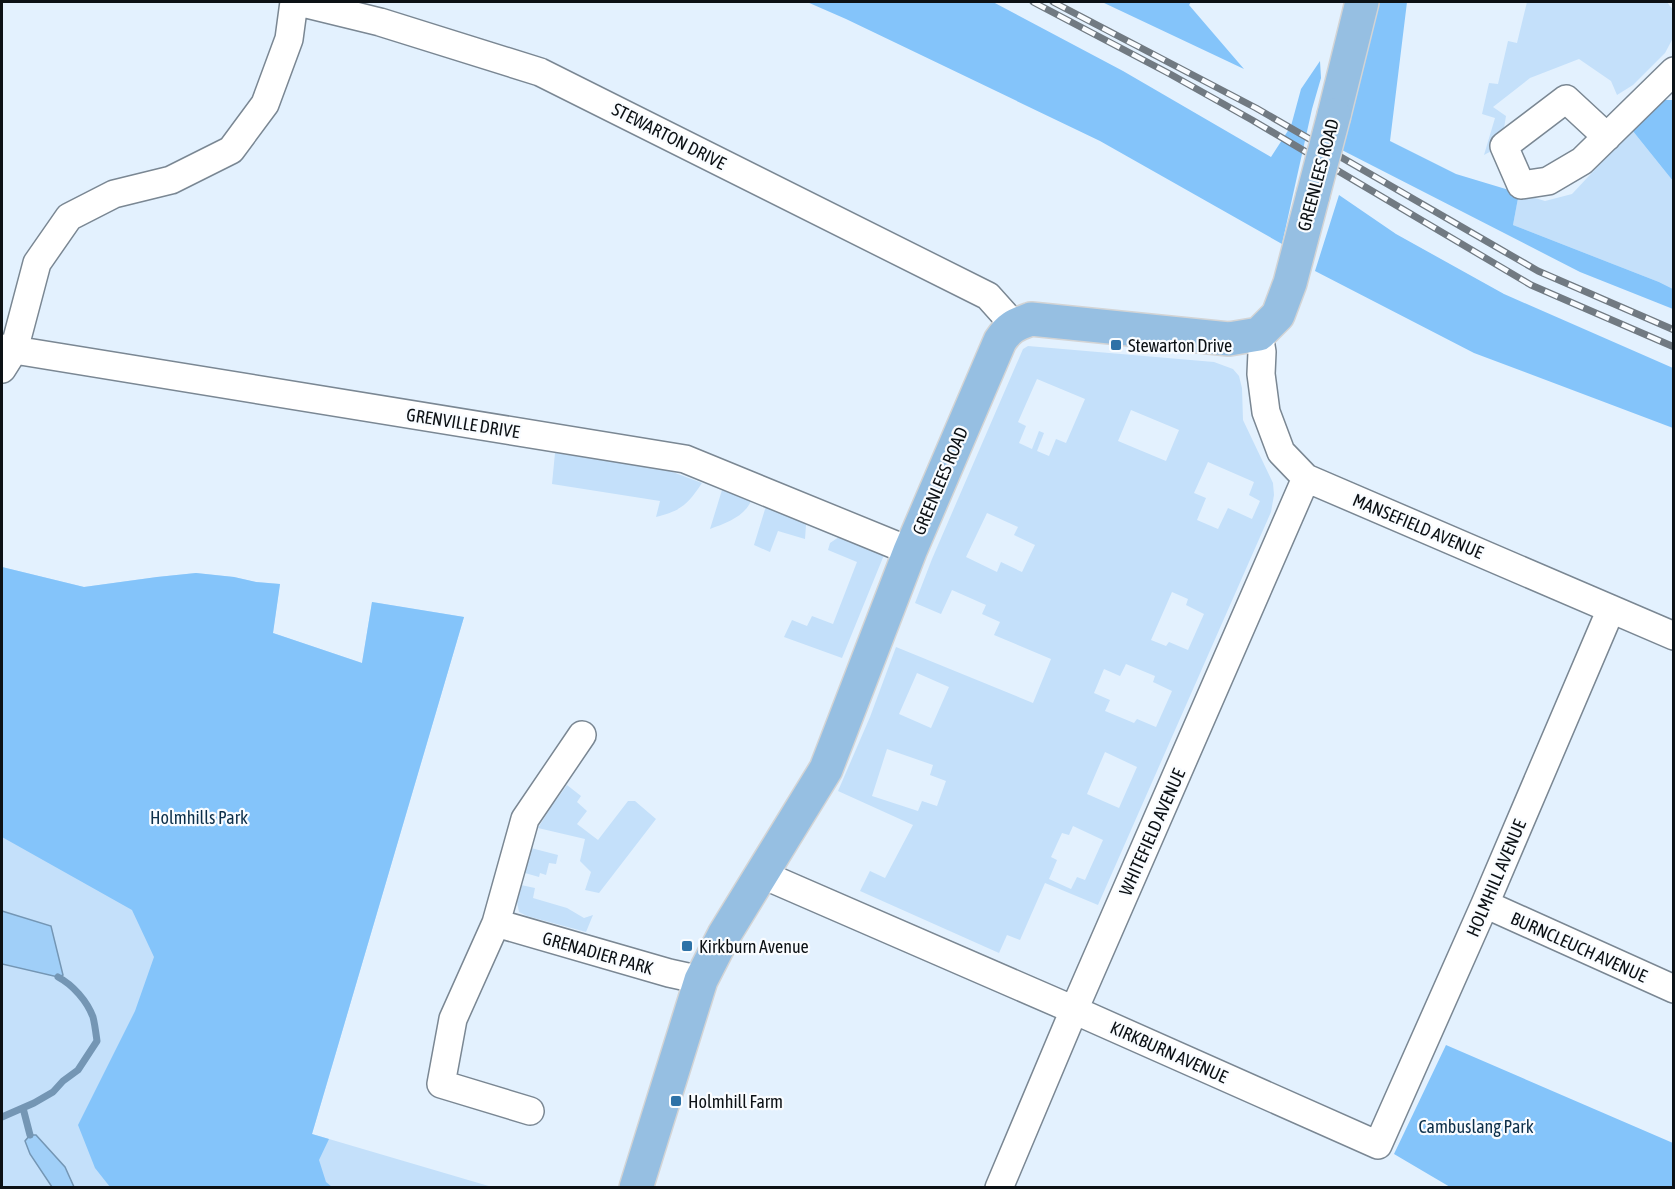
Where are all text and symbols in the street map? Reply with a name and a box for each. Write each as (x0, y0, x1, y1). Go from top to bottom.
street label: STEWARTON DRIVE (609, 98, 730, 174)
street label: GREENLEES ROAD (1293, 117, 1343, 233)
place label: Stewarton Drive (1128, 335, 1232, 356)
marker: Stewarton Drive (1109, 338, 1123, 352)
street label: GRENVILLE DRIVE (405, 404, 521, 442)
street label: GREENLEES ROAD (908, 424, 972, 538)
street label: MANSEFIELD AVENUE (1350, 489, 1487, 563)
street label: WHITEFIELD AVENUE (1115, 765, 1189, 899)
park label: Holmhills Park (150, 807, 248, 828)
street label: HOLMHILL AVENUE (1462, 816, 1530, 940)
street label: BURNCLEUCH AVENUE (1508, 908, 1651, 987)
street label: GRENADIER PARK (540, 927, 656, 979)
place label: Kirkburn Avenue (699, 936, 809, 957)
marker: Kirkburn Avenue (680, 939, 694, 953)
street label: KIRKBURN AVENUE (1107, 1017, 1231, 1087)
place label: Holmhill Farm (688, 1091, 783, 1112)
marker: Holmhill Farm (669, 1094, 683, 1108)
park label: Cambuslang Park (1418, 1116, 1534, 1137)

